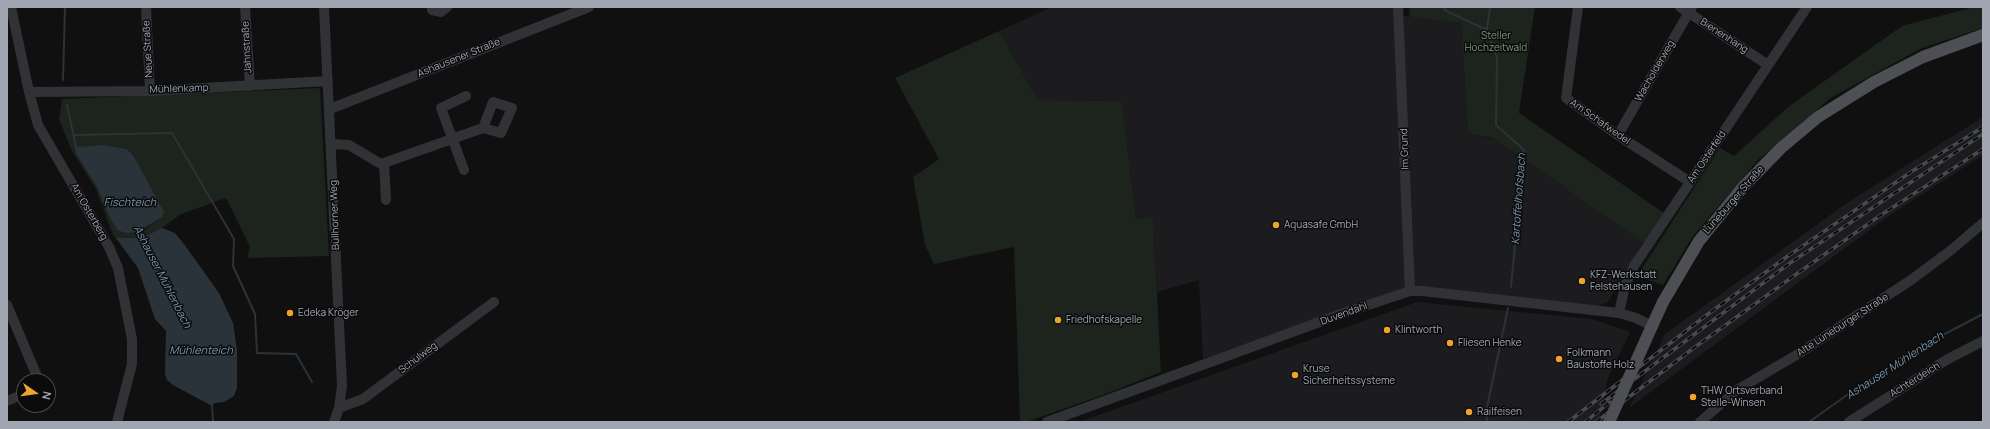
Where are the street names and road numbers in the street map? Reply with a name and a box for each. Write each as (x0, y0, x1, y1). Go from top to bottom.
street label: Bienenhang (1698, 16, 1750, 56)
street label: Neue Straße (141, 20, 155, 78)
street label: Jahnstraße (240, 21, 254, 73)
street label: Ashausener Straße (416, 36, 502, 80)
street label: Wacholderweg (1633, 38, 1677, 104)
street label: Mühlenkamp (149, 82, 209, 96)
street label: Am Schafwedel (1567, 97, 1633, 147)
street label: Im Grund (1398, 128, 1412, 170)
street label: Am Osterfeld (1685, 129, 1729, 185)
street label: Lüneburger Straße (1701, 163, 1767, 237)
street label: Büllhorner Weg (328, 180, 342, 250)
street label: Am Osterberg (68, 181, 110, 243)
street label: Alte Lüneburger Straße (1795, 291, 1891, 359)
street label: Duvendahl (1319, 300, 1369, 328)
street label: Schulweg (396, 340, 440, 376)
street label: Achterdeich (1888, 360, 1942, 400)

